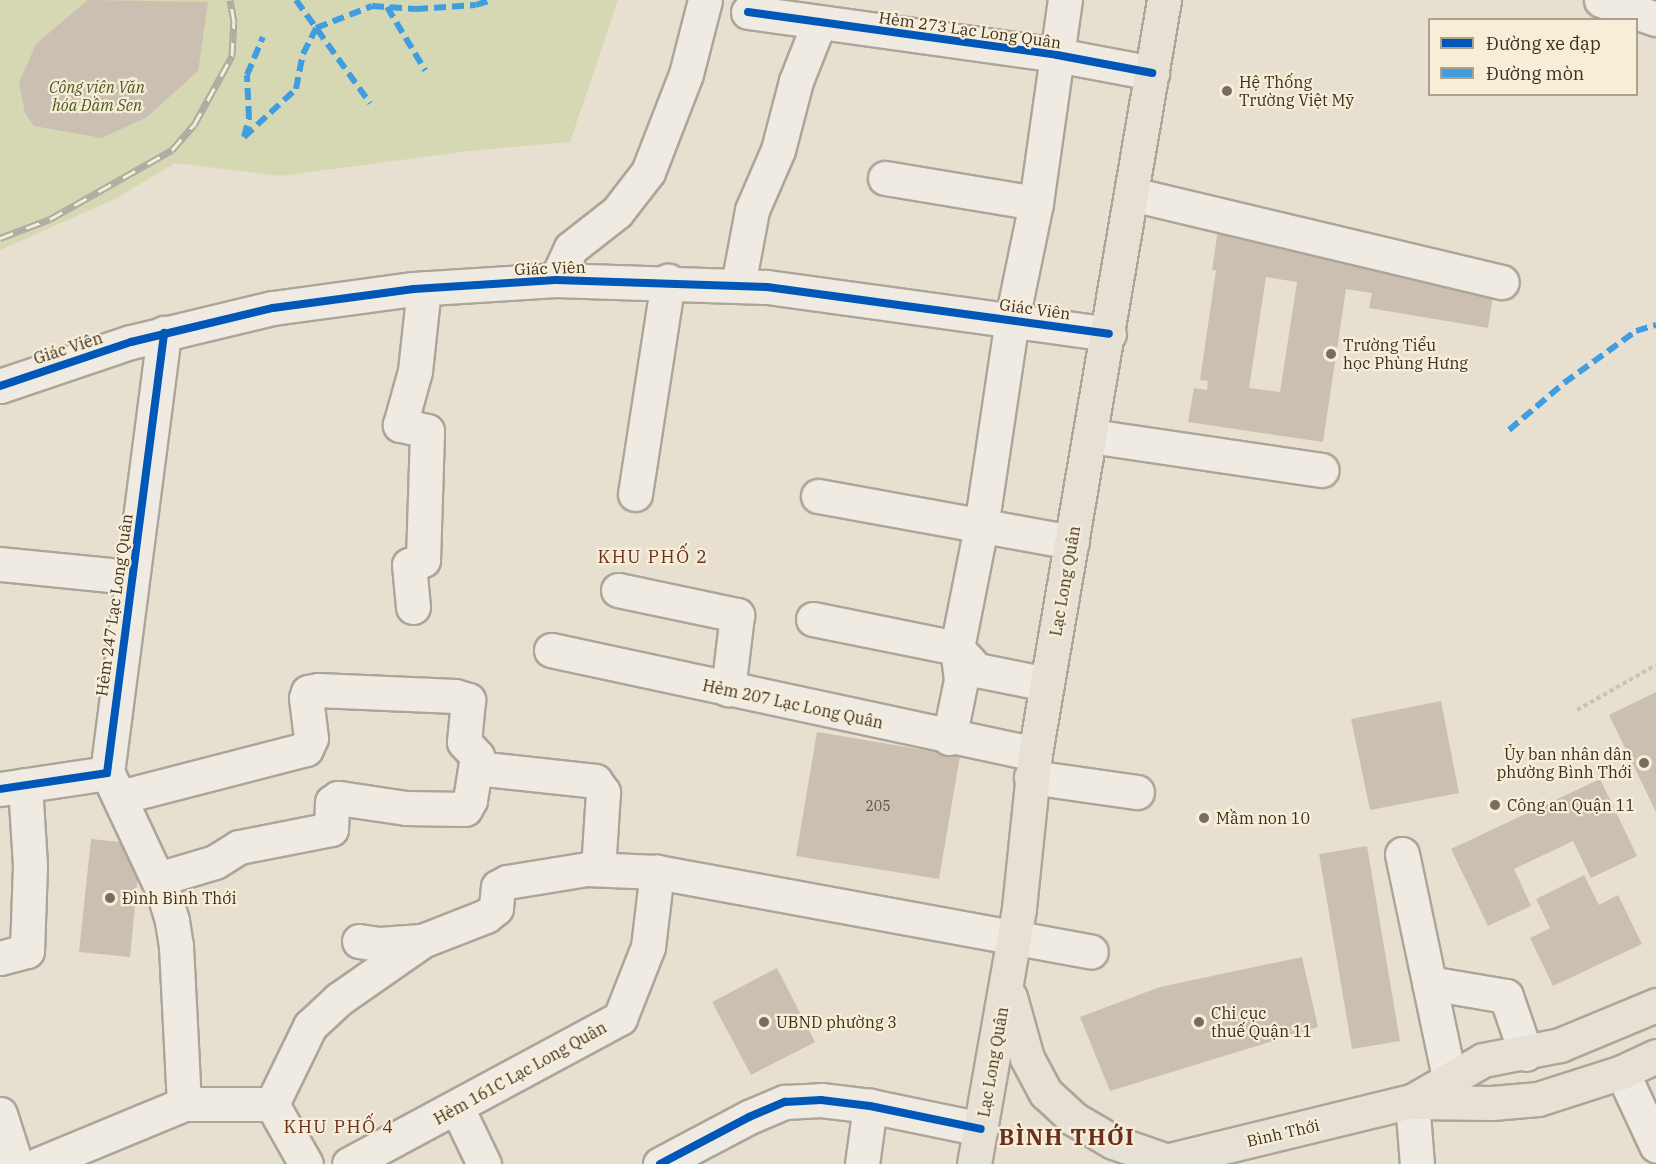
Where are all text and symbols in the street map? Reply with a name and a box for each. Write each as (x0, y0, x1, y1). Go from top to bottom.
street label: Hẻm 273 Lạc Long Quân (877, 8, 1063, 52)
legend (1428, 18, 1638, 96)
text: Đường xe đạp (1486, 32, 1601, 55)
text: Đường mòn (1486, 62, 1584, 85)
place label: Hệ Thống Trường Việt Mỹ (1239, 72, 1354, 110)
park label: Công viên Văn hóa Đầm Sen (49, 77, 145, 115)
marker: Hệ Thống Trường Việt Mỹ (1220, 84, 1234, 98)
street label: Giác Viên (514, 257, 586, 279)
street label: Giác Viên (998, 295, 1072, 323)
street label: Giác Viên (31, 328, 105, 368)
place label: Trường Tiểu học Phùng Hưng (1343, 335, 1468, 373)
marker: Trường Tiểu học Phùng Hưng (1324, 347, 1338, 361)
street label: Hẻm 247 Lạc Long Quân (92, 512, 136, 698)
street label: Lạc Long Quân (1046, 524, 1084, 638)
district label: KHU PHỐ 2 (597, 546, 709, 568)
street label: Hẻm 207 Lạc Long Quân (701, 675, 885, 733)
place label: Ủy ban nhân dân phường Bình Thới (1496, 744, 1632, 782)
marker: Ủy ban nhân dân phường Bình Thới (1637, 756, 1651, 770)
place label: Công an Quận 11 (1507, 795, 1635, 815)
house number: 205 (865, 798, 891, 814)
marker: Công an Quận 11 (1488, 798, 1502, 812)
place label: Mầm non 10 (1216, 808, 1310, 828)
marker: Mầm non 10 (1197, 811, 1211, 825)
place label: Đình Bình Thới (122, 888, 236, 908)
marker: Đình Bình Thới (103, 891, 117, 905)
place label: Chi cục thuế Quận 11 (1211, 1003, 1312, 1041)
street label: Lạc Long Quân (974, 1005, 1012, 1119)
place label: UBND phường 3 (776, 1012, 897, 1032)
marker: UBND phường 3 (757, 1015, 771, 1029)
marker: Chi cục thuế Quận 11 (1192, 1015, 1206, 1029)
street label: Hẻm 161C Lạc Long Quân (430, 1017, 610, 1129)
street label: Bình Thới (1245, 1115, 1321, 1151)
district label: KHU PHỐ 4 (283, 1116, 395, 1138)
district label: BÌNH THỚI (999, 1124, 1135, 1150)

